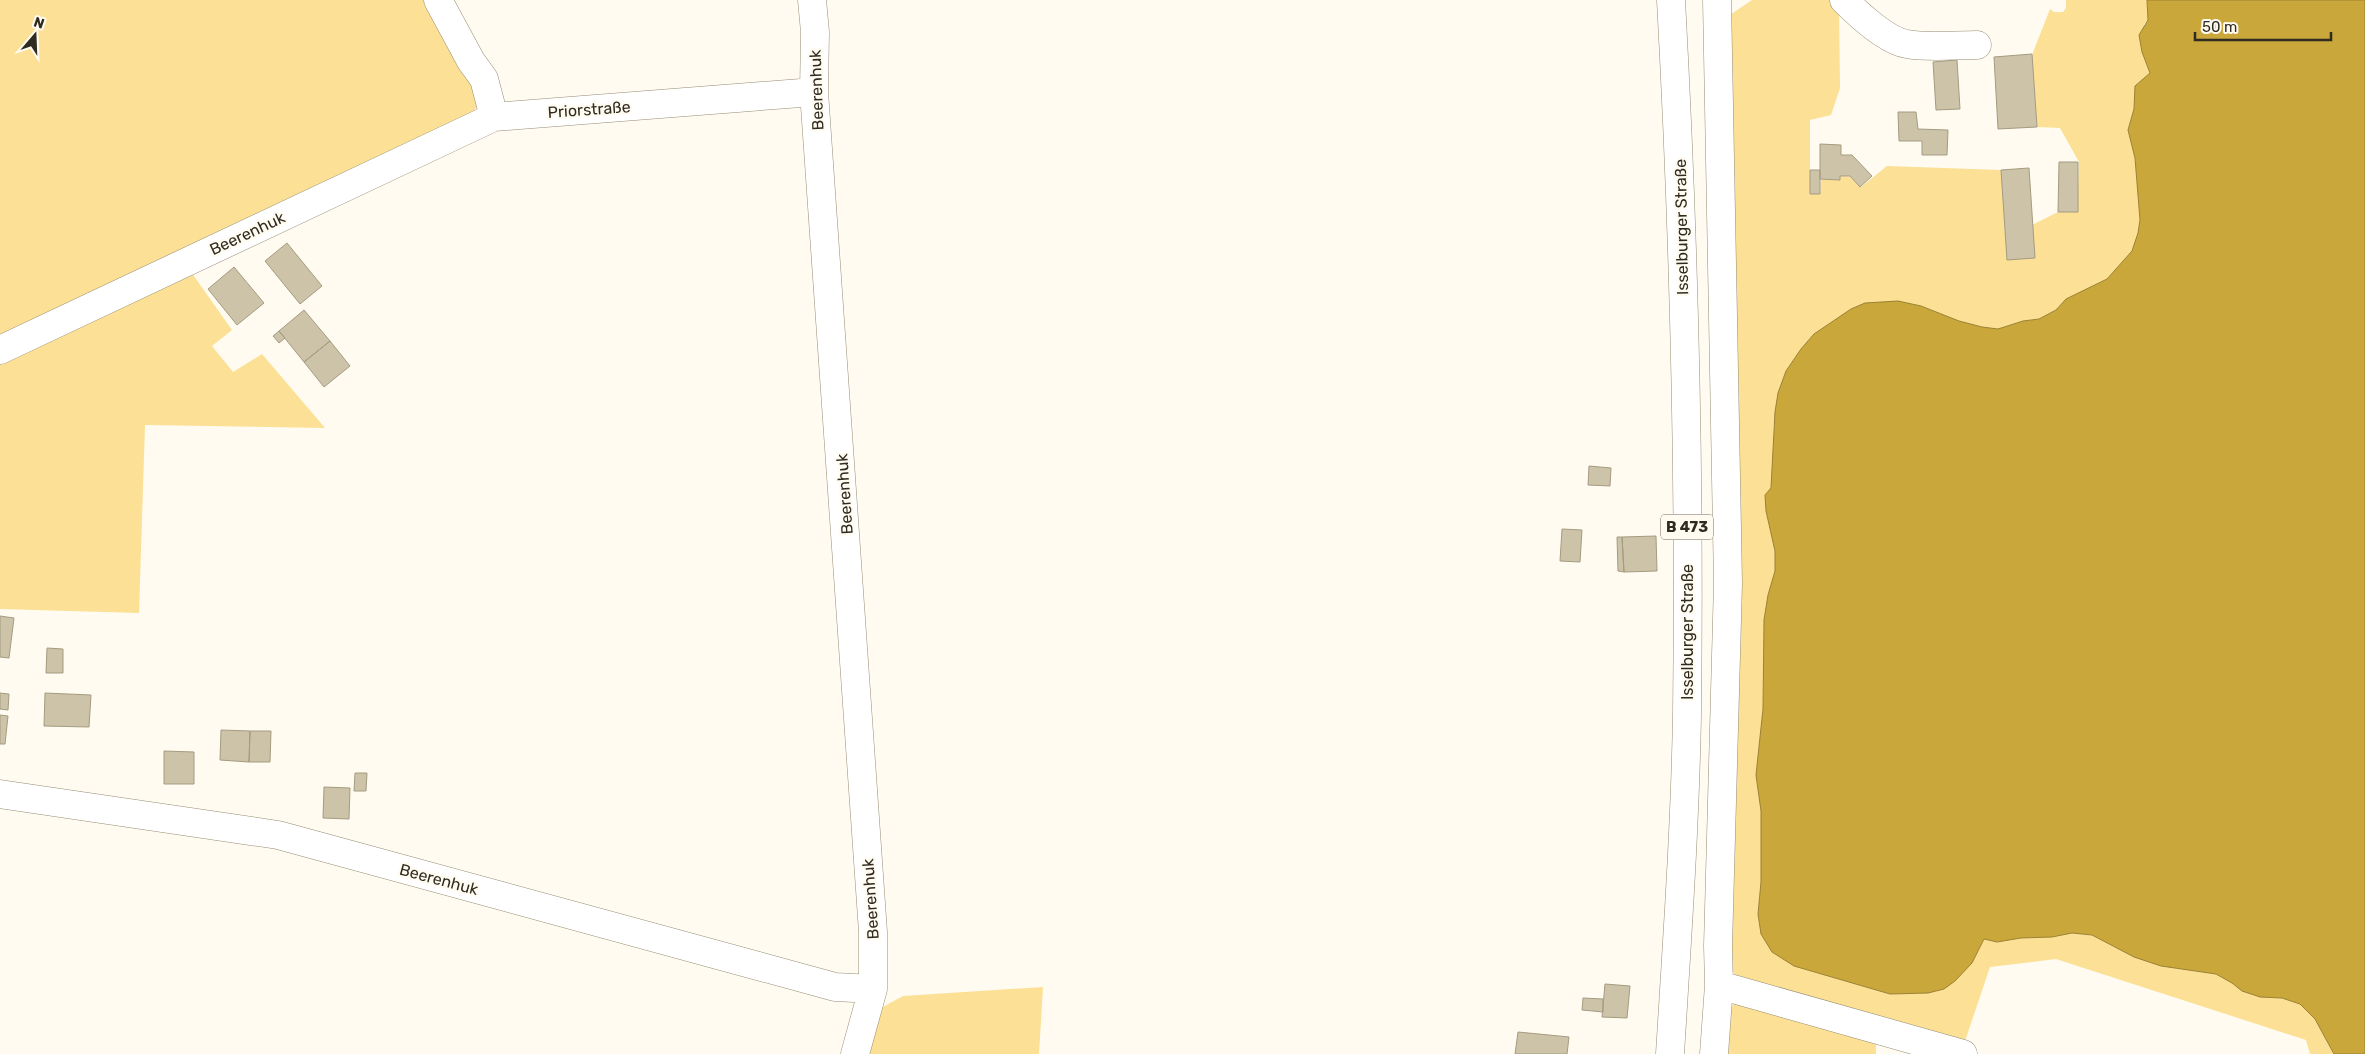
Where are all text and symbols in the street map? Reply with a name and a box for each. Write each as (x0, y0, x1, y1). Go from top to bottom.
north arrow (10, 10, 60, 60)
scale bar (2195, 10, 2331, 42)
text: N (32, 14, 47, 33)
text: 50 m (2202, 18, 2237, 36)
street label: Beerenhuk (806, 49, 827, 131)
street label: Priorstraße (547, 97, 631, 122)
street label: Isselburger Straße (1671, 159, 1692, 295)
street label: Beerenhuk (207, 207, 289, 259)
street label: Beerenhuk (832, 452, 857, 535)
road number: B 473 (1661, 514, 1713, 540)
street label: Isselburger Straße (1678, 564, 1697, 700)
street label: Beerenhuk (858, 857, 883, 940)
street label: Beerenhuk (397, 860, 481, 899)

